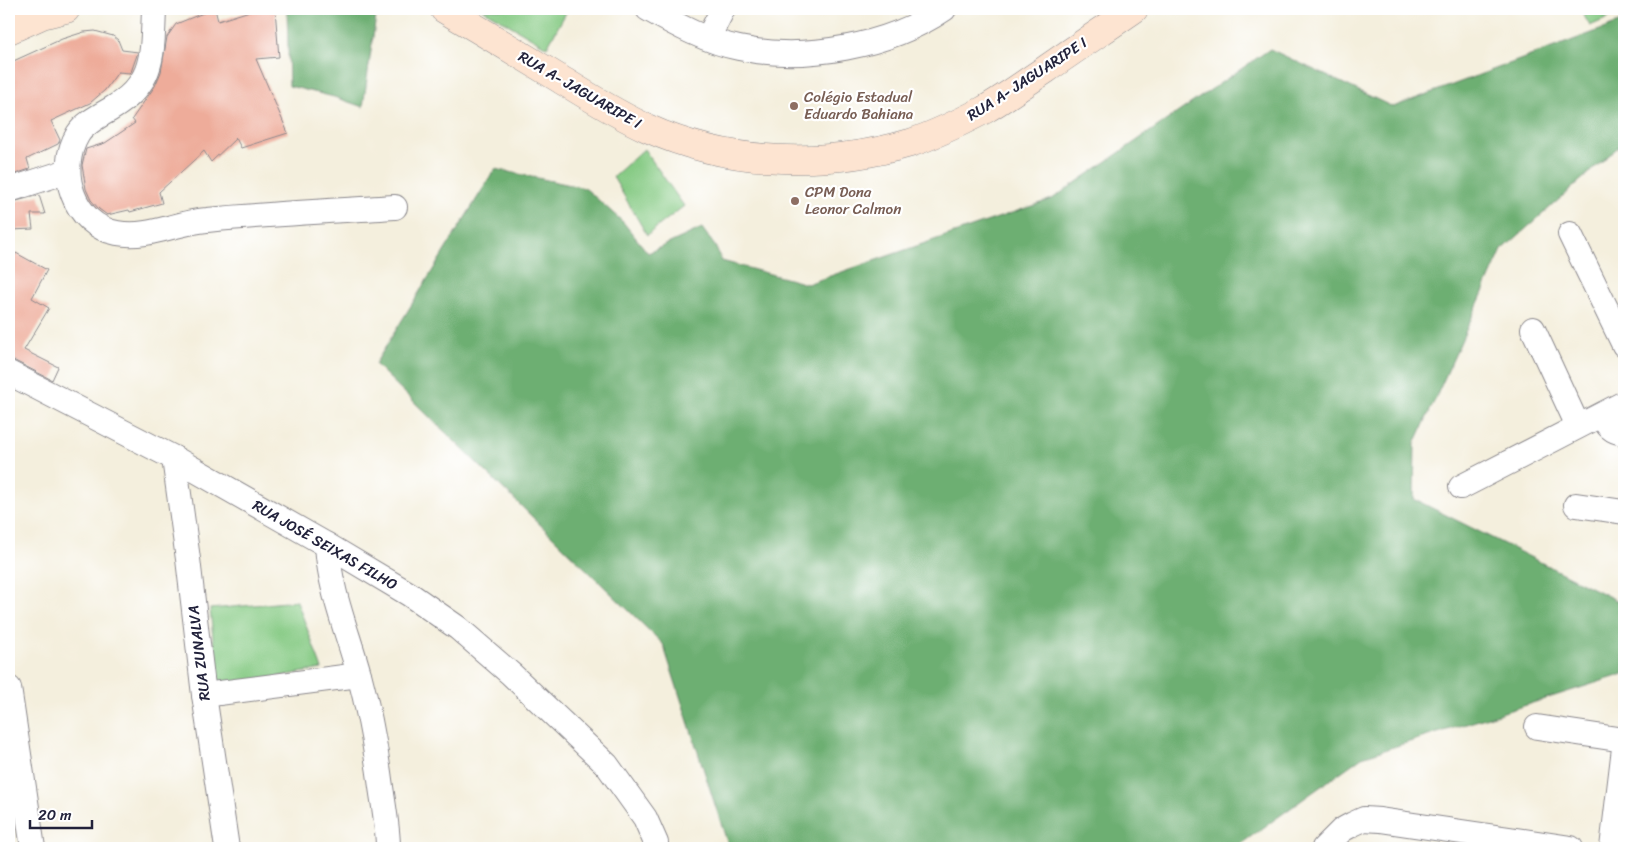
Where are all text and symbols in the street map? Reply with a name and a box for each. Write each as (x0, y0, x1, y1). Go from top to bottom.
street label: RUA A- JAGUARIPE I (962, 30, 1093, 128)
street label: RUA A- JAGUARIPE I (513, 44, 647, 136)
place label: Colégio Estadual Eduardo Bahiana (804, 84, 914, 127)
marker: Colégio Estadual Eduardo Bahiana (788, 100, 800, 112)
place label: CPM Dona Leonor Calmon (805, 179, 901, 222)
marker: CPM Dona Leonor Calmon (789, 195, 801, 207)
street label: RUA JOSÉ SEIXAS FILHO (247, 493, 403, 597)
street label: RUA ZUNALVA (180, 604, 218, 702)
scale bar (30, 797, 92, 829)
text: 20 m (38, 802, 72, 828)

